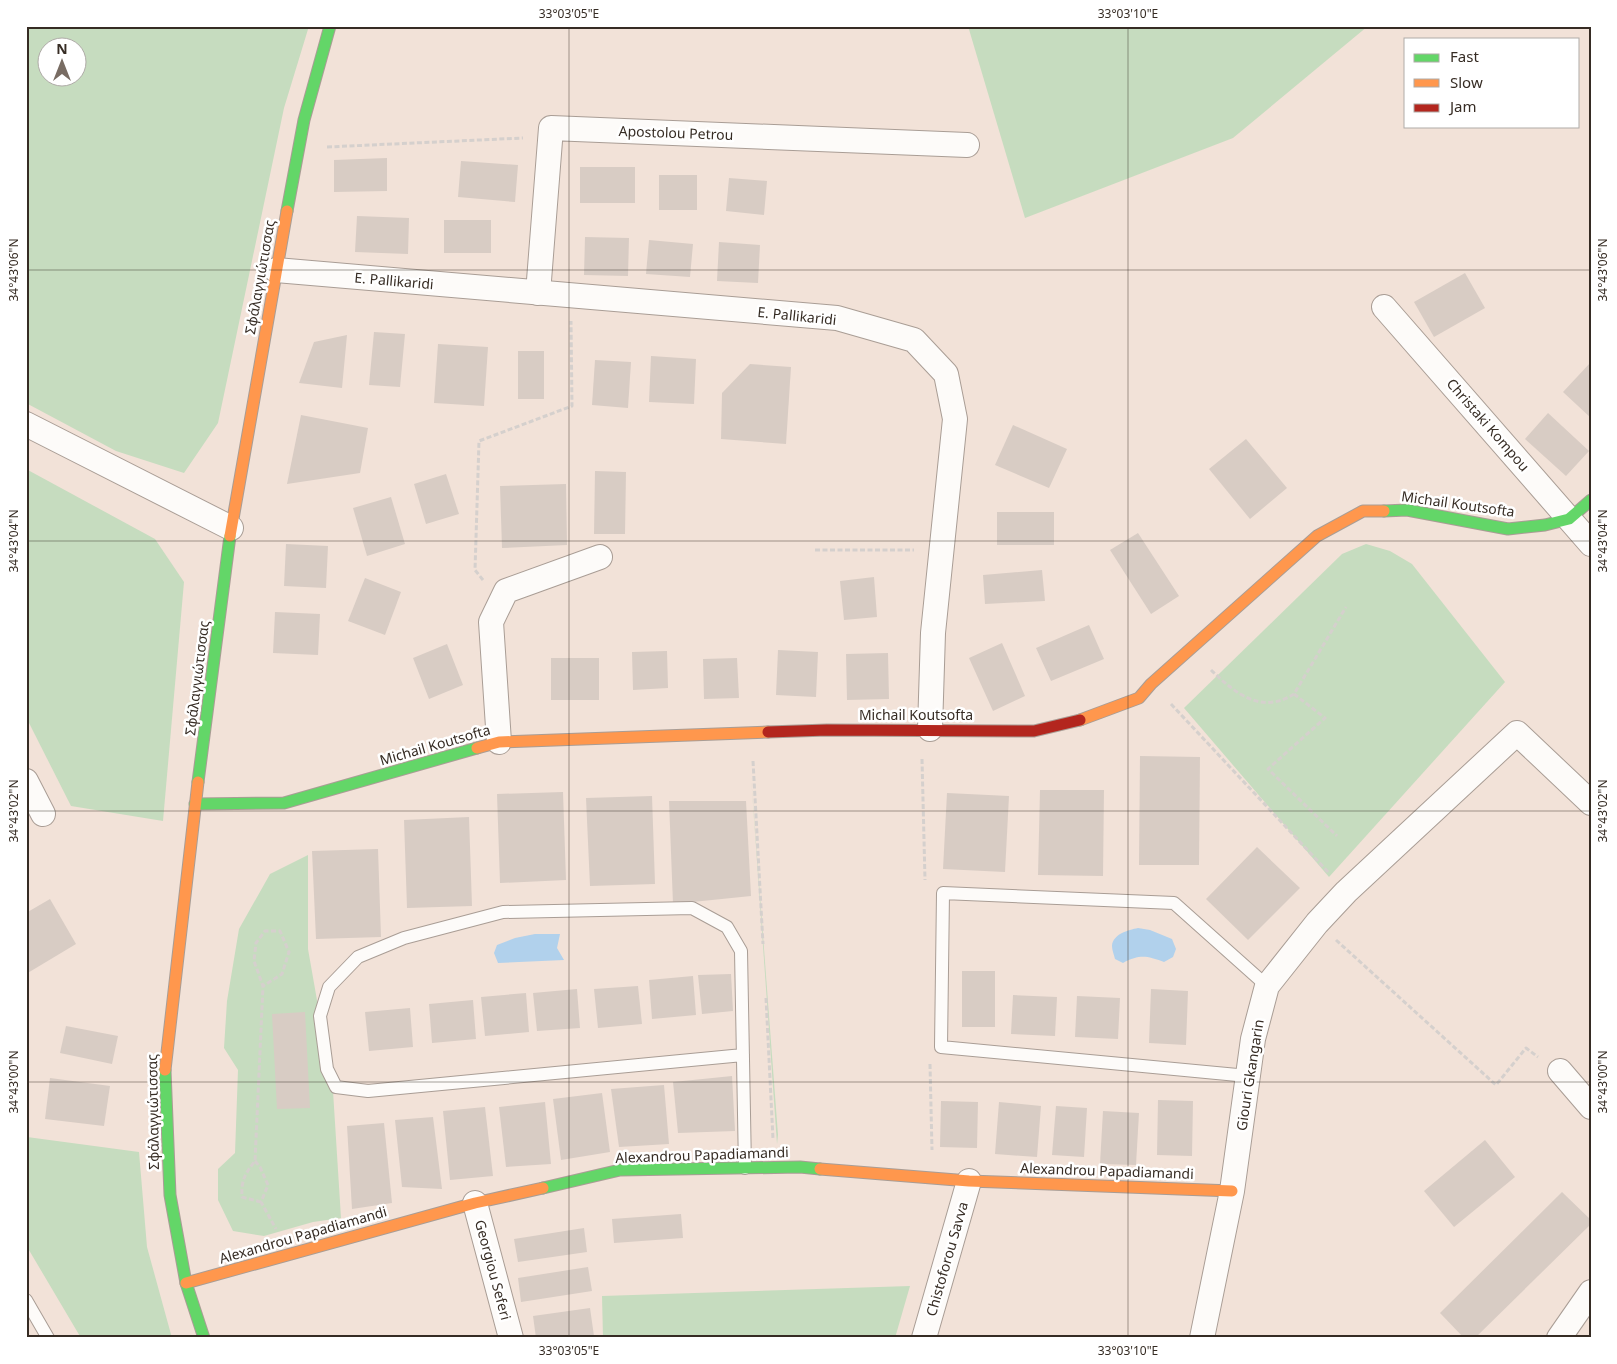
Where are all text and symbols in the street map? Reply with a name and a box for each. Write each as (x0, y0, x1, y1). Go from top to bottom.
text: 33°03'05"E (539, 5, 599, 22)
text: 33°03'10"E (1098, 5, 1158, 22)
north arrow (38, 38, 88, 88)
legend (1404, 38, 1580, 128)
text: N (56, 39, 68, 58)
text: Fast (1450, 46, 1479, 66)
text: Slow (1450, 72, 1483, 92)
text: Jam (1448, 96, 1477, 116)
street label: Apostolou Petrou (618, 121, 734, 144)
street label: Σφάλαγγιώτισσας (240, 218, 279, 336)
text: 34°43'06"N (5, 238, 22, 302)
text: 34°43'06"N (1594, 238, 1611, 302)
street label: E. Pallikaridi (354, 268, 434, 293)
street label: E. Pallikaridi (757, 302, 837, 329)
street label: Christaki Kompou (1443, 374, 1534, 475)
street label: Michail Koutsofta (1400, 486, 1516, 521)
text: 34°43'04"N (5, 509, 22, 573)
text: 34°43'04"N (1594, 509, 1611, 573)
street label: Σφάλαγγιώτισσας (180, 619, 213, 737)
street label: Michail Koutsofta (859, 705, 973, 724)
street label: Michail Koutsofta (377, 720, 492, 769)
text: 34°43'02"N (5, 779, 22, 843)
text: 34°43'02"N (1594, 779, 1611, 843)
street label: Giouri Gkangarin (1231, 1018, 1268, 1132)
text: 34°43'00"N (5, 1050, 22, 1114)
text: 34°43'00"N (1594, 1050, 1611, 1114)
street label: Σφάλαγγιώτισσας (142, 1054, 163, 1170)
street label: Alexandrou Papadiamandi (615, 1142, 789, 1167)
street label: Alexandrou Papadiamandi (1020, 1158, 1194, 1183)
street label: Chistoforou Savva (921, 1199, 972, 1318)
street label: Alexandrou Papadiamandi (217, 1201, 389, 1268)
street label: Georgiou Seferi (471, 1218, 516, 1322)
text: 33°03'05"E (539, 1342, 599, 1359)
text: 33°03'10"E (1098, 1342, 1158, 1359)

